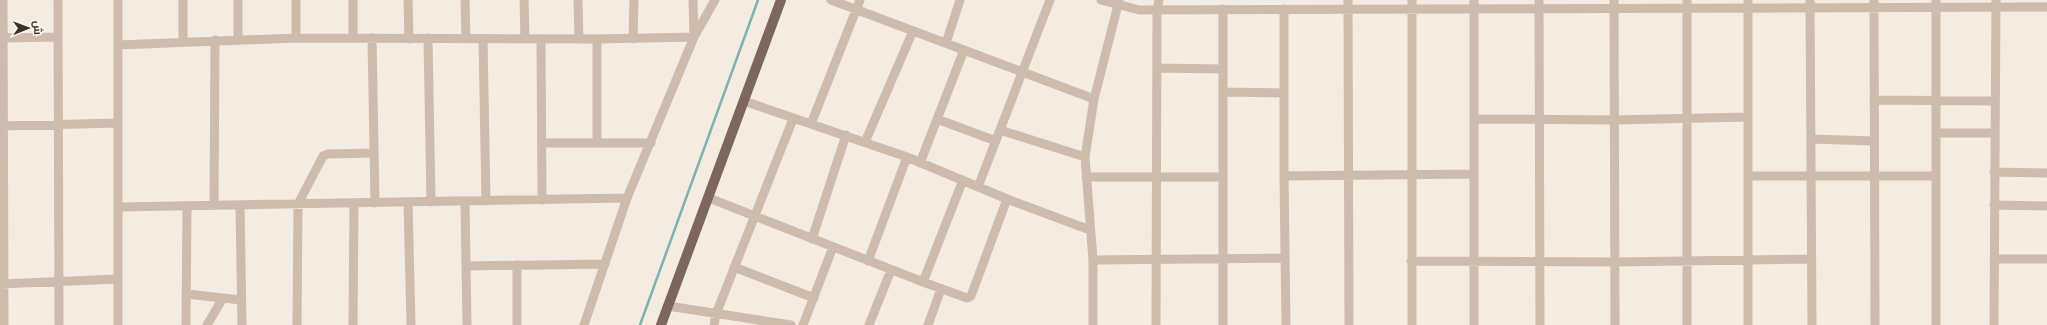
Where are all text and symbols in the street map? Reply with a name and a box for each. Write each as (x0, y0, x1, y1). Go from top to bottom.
north arrow (8, 8, 48, 48)
text: ش (31, 21, 44, 35)

